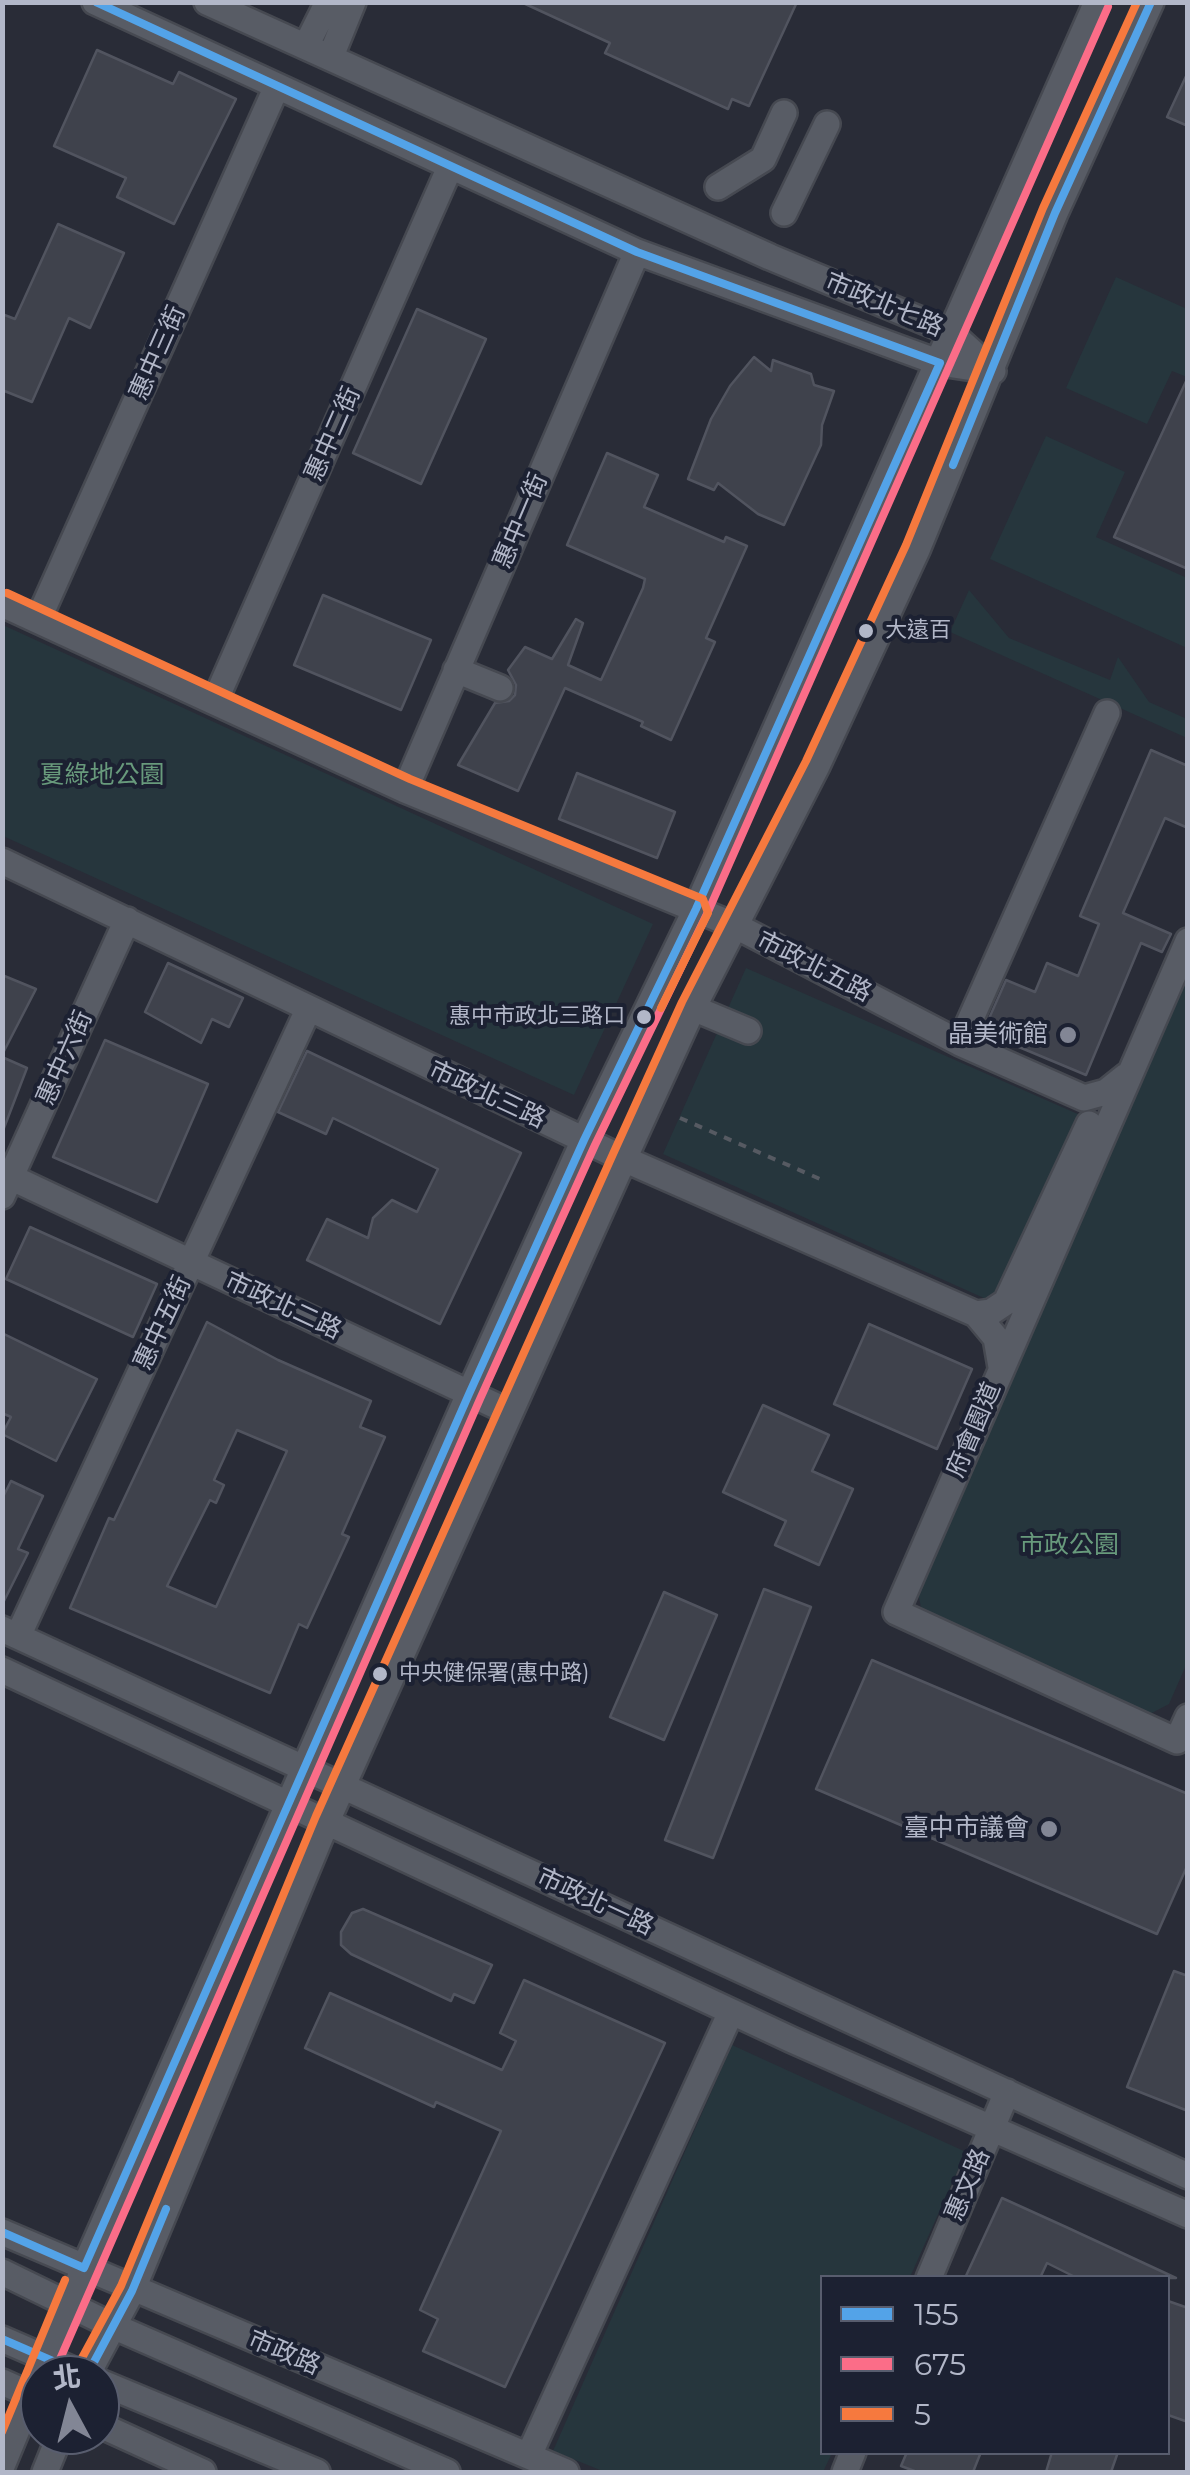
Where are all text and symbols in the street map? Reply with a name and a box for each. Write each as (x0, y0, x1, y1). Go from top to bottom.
street label: 市政北七路 (821, 267, 947, 343)
street label: 惠中三街 (124, 301, 192, 405)
street label: 惠中二街 (299, 382, 367, 486)
street label: 惠中一街 (488, 469, 554, 573)
place label: 大遠百 (885, 618, 951, 644)
marker: 大遠百 (856, 621, 876, 641)
park label: 夏綠地公園 (40, 761, 164, 791)
street label: 市政北五路 (752, 925, 876, 1009)
place label: 惠中市政北三路口 (449, 1004, 625, 1030)
street label: 惠中六街 (31, 1006, 99, 1110)
marker: 惠中市政北三路口 (634, 1007, 654, 1027)
place label: 晶美術館 (948, 1020, 1048, 1050)
marker: 晶美術館 (1057, 1024, 1079, 1046)
street label: 市政北三路 (424, 1055, 550, 1135)
street label: 市政北二路 (220, 1266, 346, 1346)
street label: 惠中五街 (128, 1271, 198, 1375)
street label: 府會園道 (941, 1378, 1007, 1482)
park label: 市政公園 (1019, 1531, 1119, 1561)
place label: 中央健保署(惠中路) (399, 1661, 589, 1687)
marker: 中央健保署(惠中路) (370, 1664, 390, 1684)
place label: 臺中市議會 (904, 1814, 1029, 1844)
marker: 臺中市議會 (1038, 1818, 1060, 1840)
street label: 市政北一路 (532, 1862, 658, 1942)
street label: 惠文路 (940, 2145, 996, 2225)
legend (820, 2275, 1170, 2455)
text: 155 (914, 2296, 959, 2333)
street label: 市政路 (244, 2325, 324, 2381)
text: 675 (914, 2346, 966, 2383)
north arrow (20, 2355, 120, 2455)
text: 北 (51, 2359, 83, 2396)
text: 5 (914, 2396, 931, 2433)

